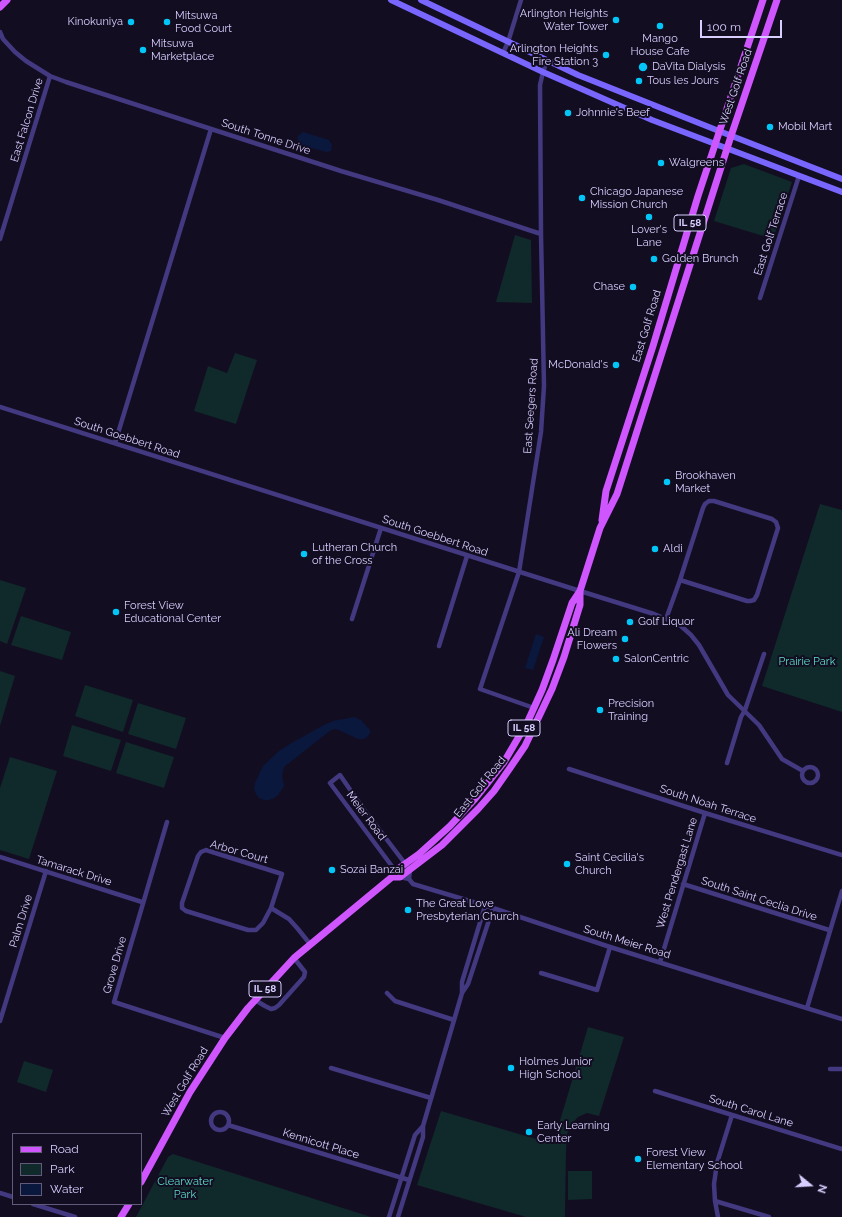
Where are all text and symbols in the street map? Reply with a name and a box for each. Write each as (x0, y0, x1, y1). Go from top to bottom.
place label: Arlington Heights Water Tower (520, 7, 608, 33)
place label: Mitsuwa Food Court (175, 9, 232, 35)
scale bar (702, 12, 784, 38)
place label: Kinokuniya (68, 15, 123, 29)
marker: Arlington Heights Water Tower (611, 15, 621, 25)
marker: Kinokuniya (126, 17, 136, 27)
marker: Mitsuwa Food Court (162, 17, 172, 27)
text: 100 m (707, 20, 741, 34)
marker: Mango House Cafe (655, 21, 665, 31)
place label: Mango House Cafe (630, 32, 690, 58)
place label: Mitsuwa Marketplace (151, 37, 214, 63)
place label: Arlington Heights Fire Station 3 (510, 42, 598, 68)
marker: Mitsuwa Marketplace (138, 45, 148, 55)
street label: West Golf Road (717, 47, 755, 127)
marker: Arlington Heights Fire Station 3 (601, 50, 611, 60)
place label: DaVita Dialysis (652, 60, 725, 74)
marker: DaVita Dialysis (637, 61, 649, 73)
place label: Tous les Jours (647, 74, 719, 88)
street label: East Falcon Drive (8, 76, 46, 164)
marker: Tous les Jours (634, 76, 644, 86)
place label: Johnnie's Beef (576, 106, 650, 120)
marker: Johnnie's Beef (563, 108, 573, 118)
street label: South Tonne Drive (220, 116, 312, 158)
place label: Mobil Mart (778, 120, 832, 134)
marker: Mobil Mart (765, 122, 775, 132)
place label: Walgreens (669, 156, 724, 170)
marker: Walgreens (656, 158, 666, 168)
place label: Chicago Japanese Mission Church (590, 185, 683, 211)
street label: East Golf Terrace (751, 191, 791, 277)
marker: Chicago Japanese Mission Church (577, 193, 587, 203)
marker: Lover's Lane (644, 212, 654, 222)
road number: IL 58 (674, 215, 706, 231)
place label: Lover's Lane (631, 223, 667, 249)
place label: Golden Brunch (662, 252, 739, 266)
marker: Golden Brunch (649, 254, 659, 264)
place label: Chase (593, 280, 625, 294)
marker: Chase (628, 282, 638, 292)
street label: East Golf Road (630, 288, 664, 364)
street label: East Seegers Road (521, 358, 541, 454)
place label: McDonald's (548, 358, 608, 372)
marker: McDonald's (611, 360, 621, 370)
street label: South Goebbert Road (73, 415, 181, 461)
place label: Brookhaven Market (675, 469, 736, 495)
marker: Brookhaven Market (662, 477, 672, 487)
street label: South Goebbert Road (381, 513, 489, 559)
place label: Lutheran Church of the Cross (312, 541, 397, 567)
place label: Aldi (663, 542, 683, 556)
marker: Aldi (650, 544, 660, 554)
marker: Lutheran Church of the Cross (299, 549, 309, 559)
place label: Forest View Educational Center (124, 599, 221, 625)
marker: Forest View Educational Center (111, 607, 121, 617)
place label: Golf Liquor (638, 615, 694, 629)
marker: Golf Liquor (625, 617, 635, 627)
place label: Ali Dream Flowers (567, 626, 617, 652)
marker: Ali Dream Flowers (620, 634, 630, 644)
place label: SalonCentric (624, 652, 689, 666)
marker: SalonCentric (611, 654, 621, 664)
park label: Prairie Park (778, 655, 836, 669)
place label: Precision Training (608, 697, 654, 723)
marker: Precision Training (595, 705, 605, 715)
road number: IL 58 (508, 720, 540, 736)
street label: East Golf Road (451, 754, 509, 820)
street label: South Noah Terrace (658, 782, 758, 826)
street label: Meier Road (343, 789, 389, 843)
street label: West Pendergast Lane (654, 816, 700, 930)
street label: Arbor Court (209, 837, 269, 867)
place label: Saint Cecilia's Church (575, 851, 644, 877)
street label: Tamarack Drive (35, 853, 113, 889)
marker: Saint Cecilia's Church (562, 859, 572, 869)
place label: Sozai Banzai (340, 863, 403, 877)
marker: Sozai Banzai (327, 865, 337, 875)
street label: South Saint Ceclia Drive (699, 874, 819, 924)
street label: Palm Drive (7, 893, 35, 949)
place label: The Great Love Presbyterian Church (416, 897, 519, 923)
marker: The Great Love Presbyterian Church (403, 905, 413, 915)
street label: South Meier Road (582, 922, 672, 962)
street label: Grove Drive (101, 935, 129, 995)
road number: IL 58 (249, 981, 281, 997)
street label: West Golf Road (159, 1045, 211, 1119)
place label: Holmes Junior High School (519, 1055, 592, 1081)
marker: Holmes Junior High School (506, 1063, 516, 1073)
street label: South Carol Lane (707, 1092, 795, 1130)
place label: Early Learning Center (537, 1119, 610, 1145)
street label: Kennicott Place (281, 1126, 361, 1162)
marker: Early Learning Center (524, 1127, 534, 1137)
legend (12, 1133, 142, 1205)
text: Road (50, 1142, 79, 1156)
place label: Forest View Elementary School (646, 1146, 743, 1172)
marker: Forest View Elementary School (633, 1154, 643, 1164)
text: Park (50, 1162, 75, 1176)
north arrow (790, 1165, 830, 1205)
park label: Clearwater Park (157, 1175, 213, 1201)
text: Water (50, 1182, 84, 1196)
text: N (814, 1183, 829, 1195)

